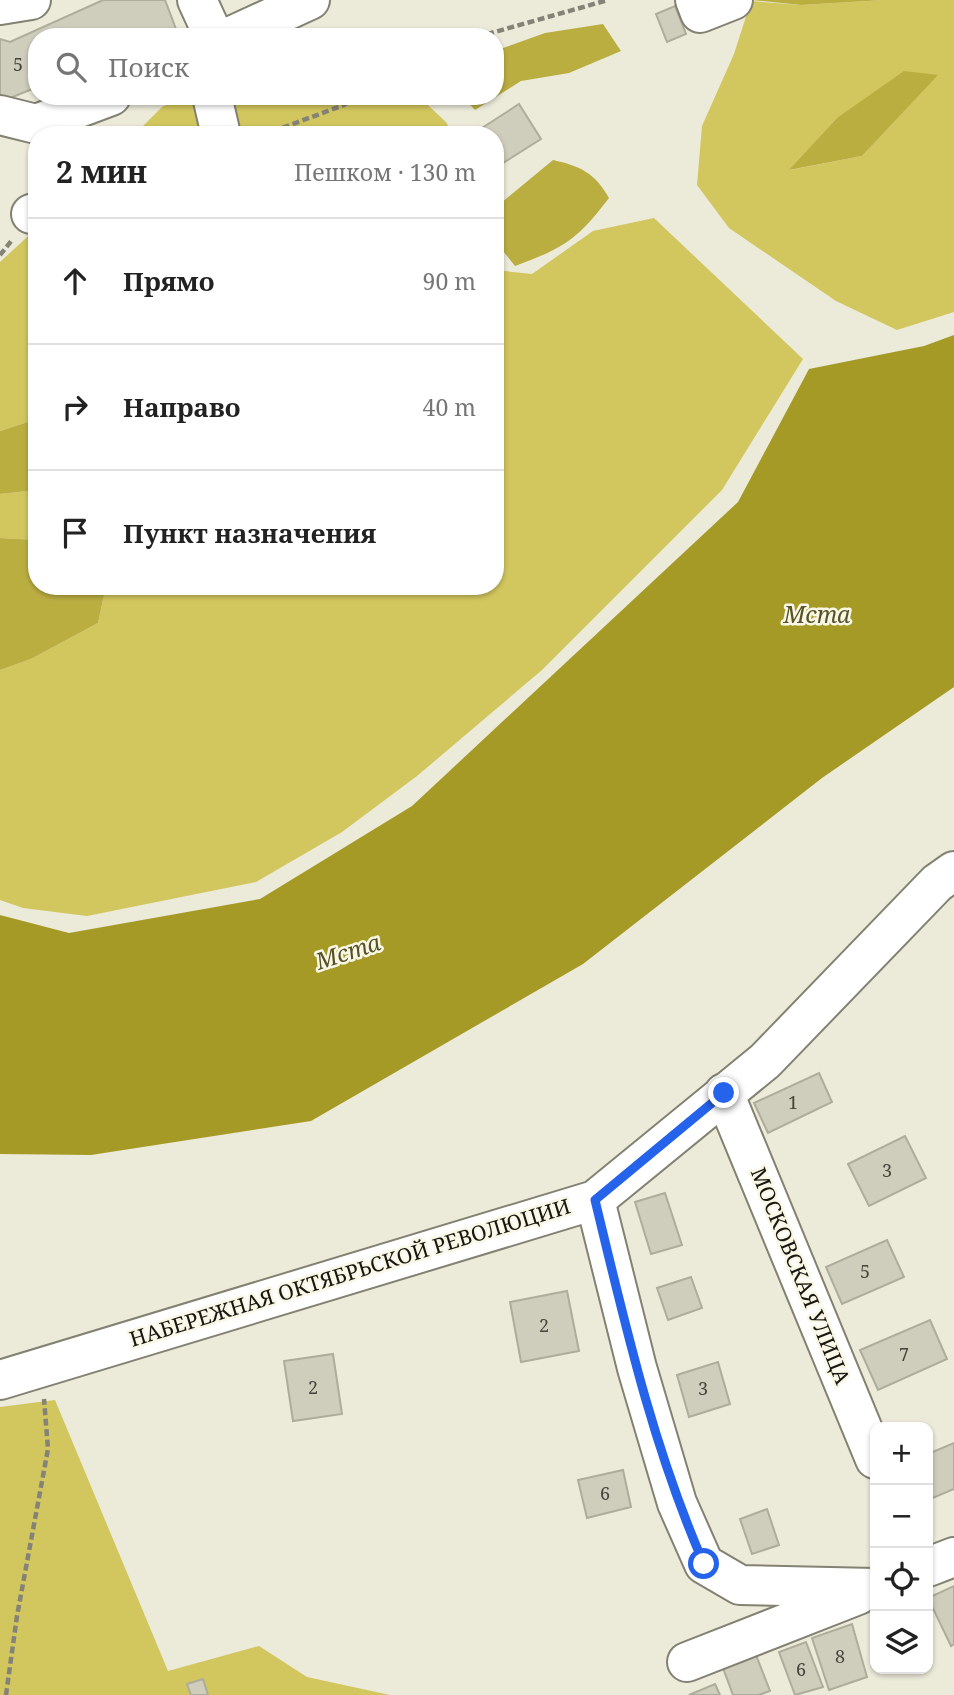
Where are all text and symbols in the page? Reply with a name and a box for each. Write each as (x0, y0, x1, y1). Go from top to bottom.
search box (28, 28, 504, 105)
icon: search (52, 48, 90, 86)
text: Поиск (108, 49, 189, 85)
house number: 5 (13, 52, 23, 76)
text: 2 мин (56, 151, 147, 192)
text: Пешком · 130 m (294, 156, 476, 188)
icon: ahead (56, 262, 94, 300)
text: Прямо (123, 263, 214, 299)
text: 90 m (423, 265, 476, 297)
icon: right (56, 388, 94, 426)
text: Направо (123, 389, 241, 425)
text: 40 m (423, 391, 476, 423)
icon: arrive (56, 514, 94, 552)
text: Пункт назначения (123, 515, 376, 551)
water label: Мста (783, 598, 850, 630)
water label: Мста (310, 925, 384, 977)
route end (708, 1077, 739, 1108)
house number: 1 (788, 1090, 798, 1114)
house number: 3 (882, 1158, 892, 1182)
street label: МОСКОВСКАЯ УЛИЦА (745, 1163, 857, 1388)
street label: НАБЕРЕЖНАЯ ОКТЯБРЬСКОЙ РЕВОЛЮЦИИ (126, 1191, 574, 1353)
house number: 5 (860, 1259, 870, 1283)
house number: 2 (539, 1313, 549, 1337)
house number: 7 (899, 1342, 909, 1366)
house number: 2 (308, 1375, 318, 1399)
house number: 3 (698, 1376, 708, 1400)
map controls (870, 1422, 933, 1674)
button: + (870, 1422, 933, 1485)
house number: 6 (600, 1481, 610, 1505)
button: − (870, 1485, 933, 1548)
route start (688, 1548, 719, 1579)
button: locate (870, 1548, 933, 1611)
button: layers (870, 1611, 933, 1674)
house number: 8 (835, 1644, 845, 1668)
house number: 6 (796, 1657, 806, 1681)

